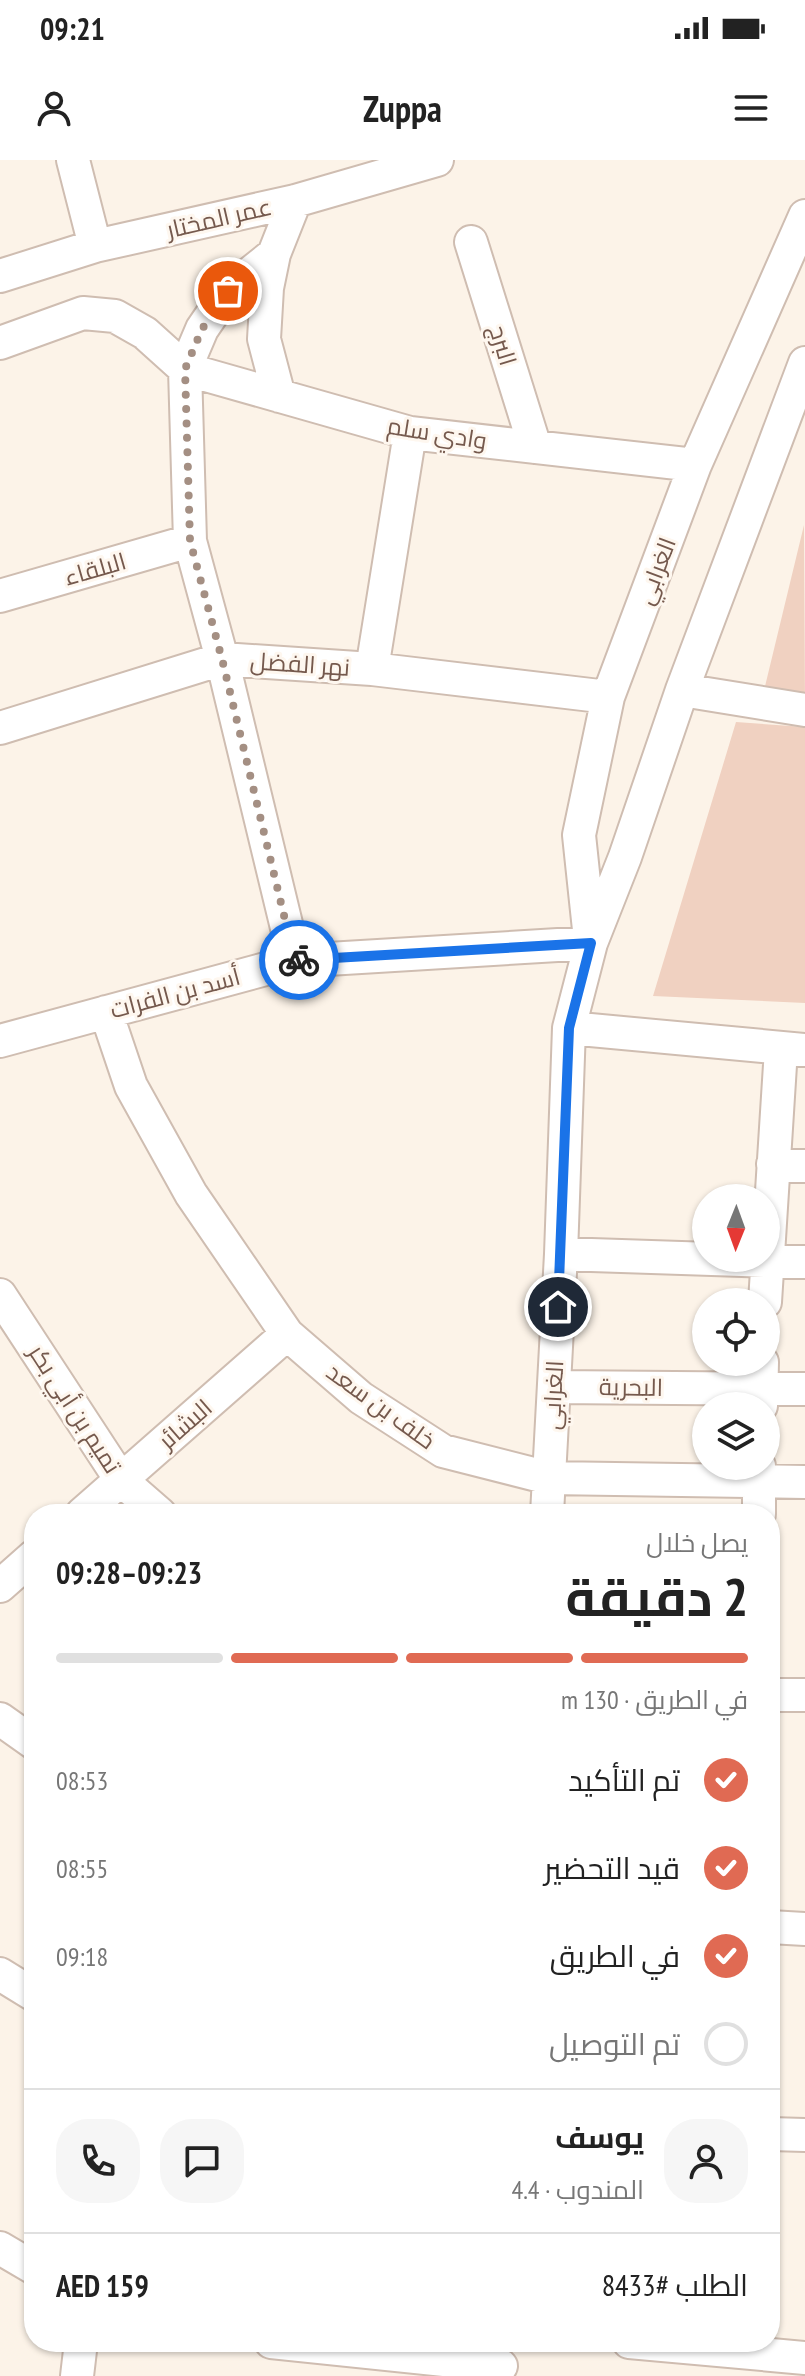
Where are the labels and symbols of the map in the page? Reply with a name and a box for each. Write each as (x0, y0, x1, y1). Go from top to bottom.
street label: عمر المختار (161, 191, 275, 246)
pin (194, 257, 262, 325)
street label: البرج (481, 321, 524, 370)
street label: وادي سلم (384, 410, 489, 459)
street label: الغرابي (629, 533, 687, 610)
street label: البلقاء (60, 545, 130, 593)
street label: نهر الفضل (249, 645, 351, 683)
courier (259, 920, 339, 1000)
street label: أسد بن الفرات (107, 961, 243, 1025)
north arrow (692, 1184, 780, 1272)
pin (524, 1273, 592, 1341)
street label: تميم بن أبي بكر (17, 1337, 128, 1482)
street label: خلف بن سعد (320, 1356, 442, 1456)
street label: الغرابي (536, 1359, 574, 1431)
street label: البحرية (599, 1371, 663, 1403)
street label: البشائر (150, 1392, 218, 1457)

